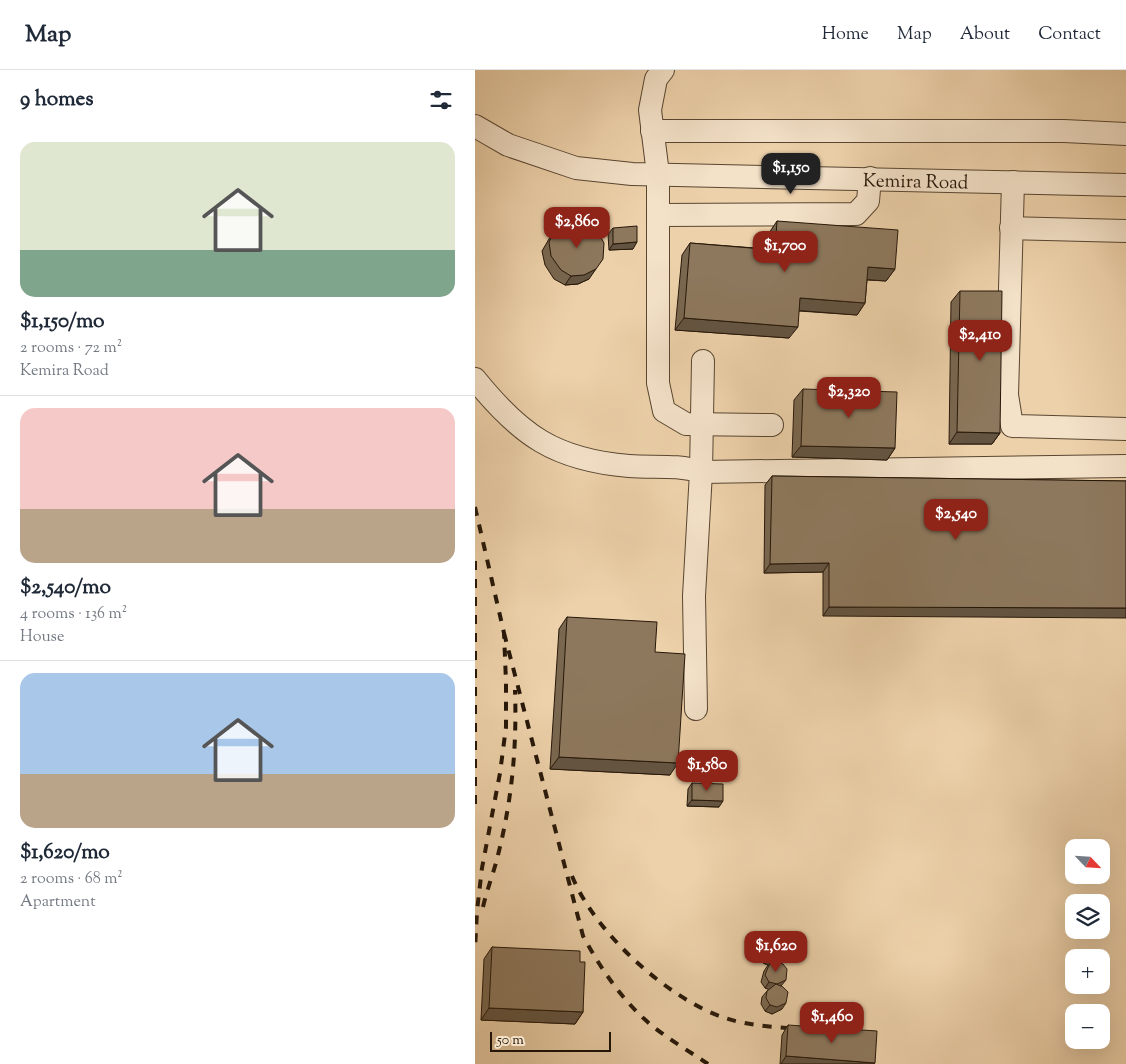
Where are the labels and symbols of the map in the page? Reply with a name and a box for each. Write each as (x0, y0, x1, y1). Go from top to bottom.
pin: $1,150 (750, 152, 832, 195)
street label: Kemira Road (863, 168, 969, 197)
pin: $2,860 (536, 206, 618, 249)
pin: $1,700 (744, 230, 826, 273)
pin: $2,410 (939, 320, 1021, 362)
pin: $2,320 (808, 376, 890, 419)
pin: $2,540 (915, 498, 997, 541)
pin: $1,580 (666, 750, 748, 792)
north arrow (1065, 839, 1110, 884)
pin: $1,620 (735, 930, 817, 973)
pin: $1,460 (791, 1002, 873, 1044)
scale bar (490, 1029, 611, 1052)

